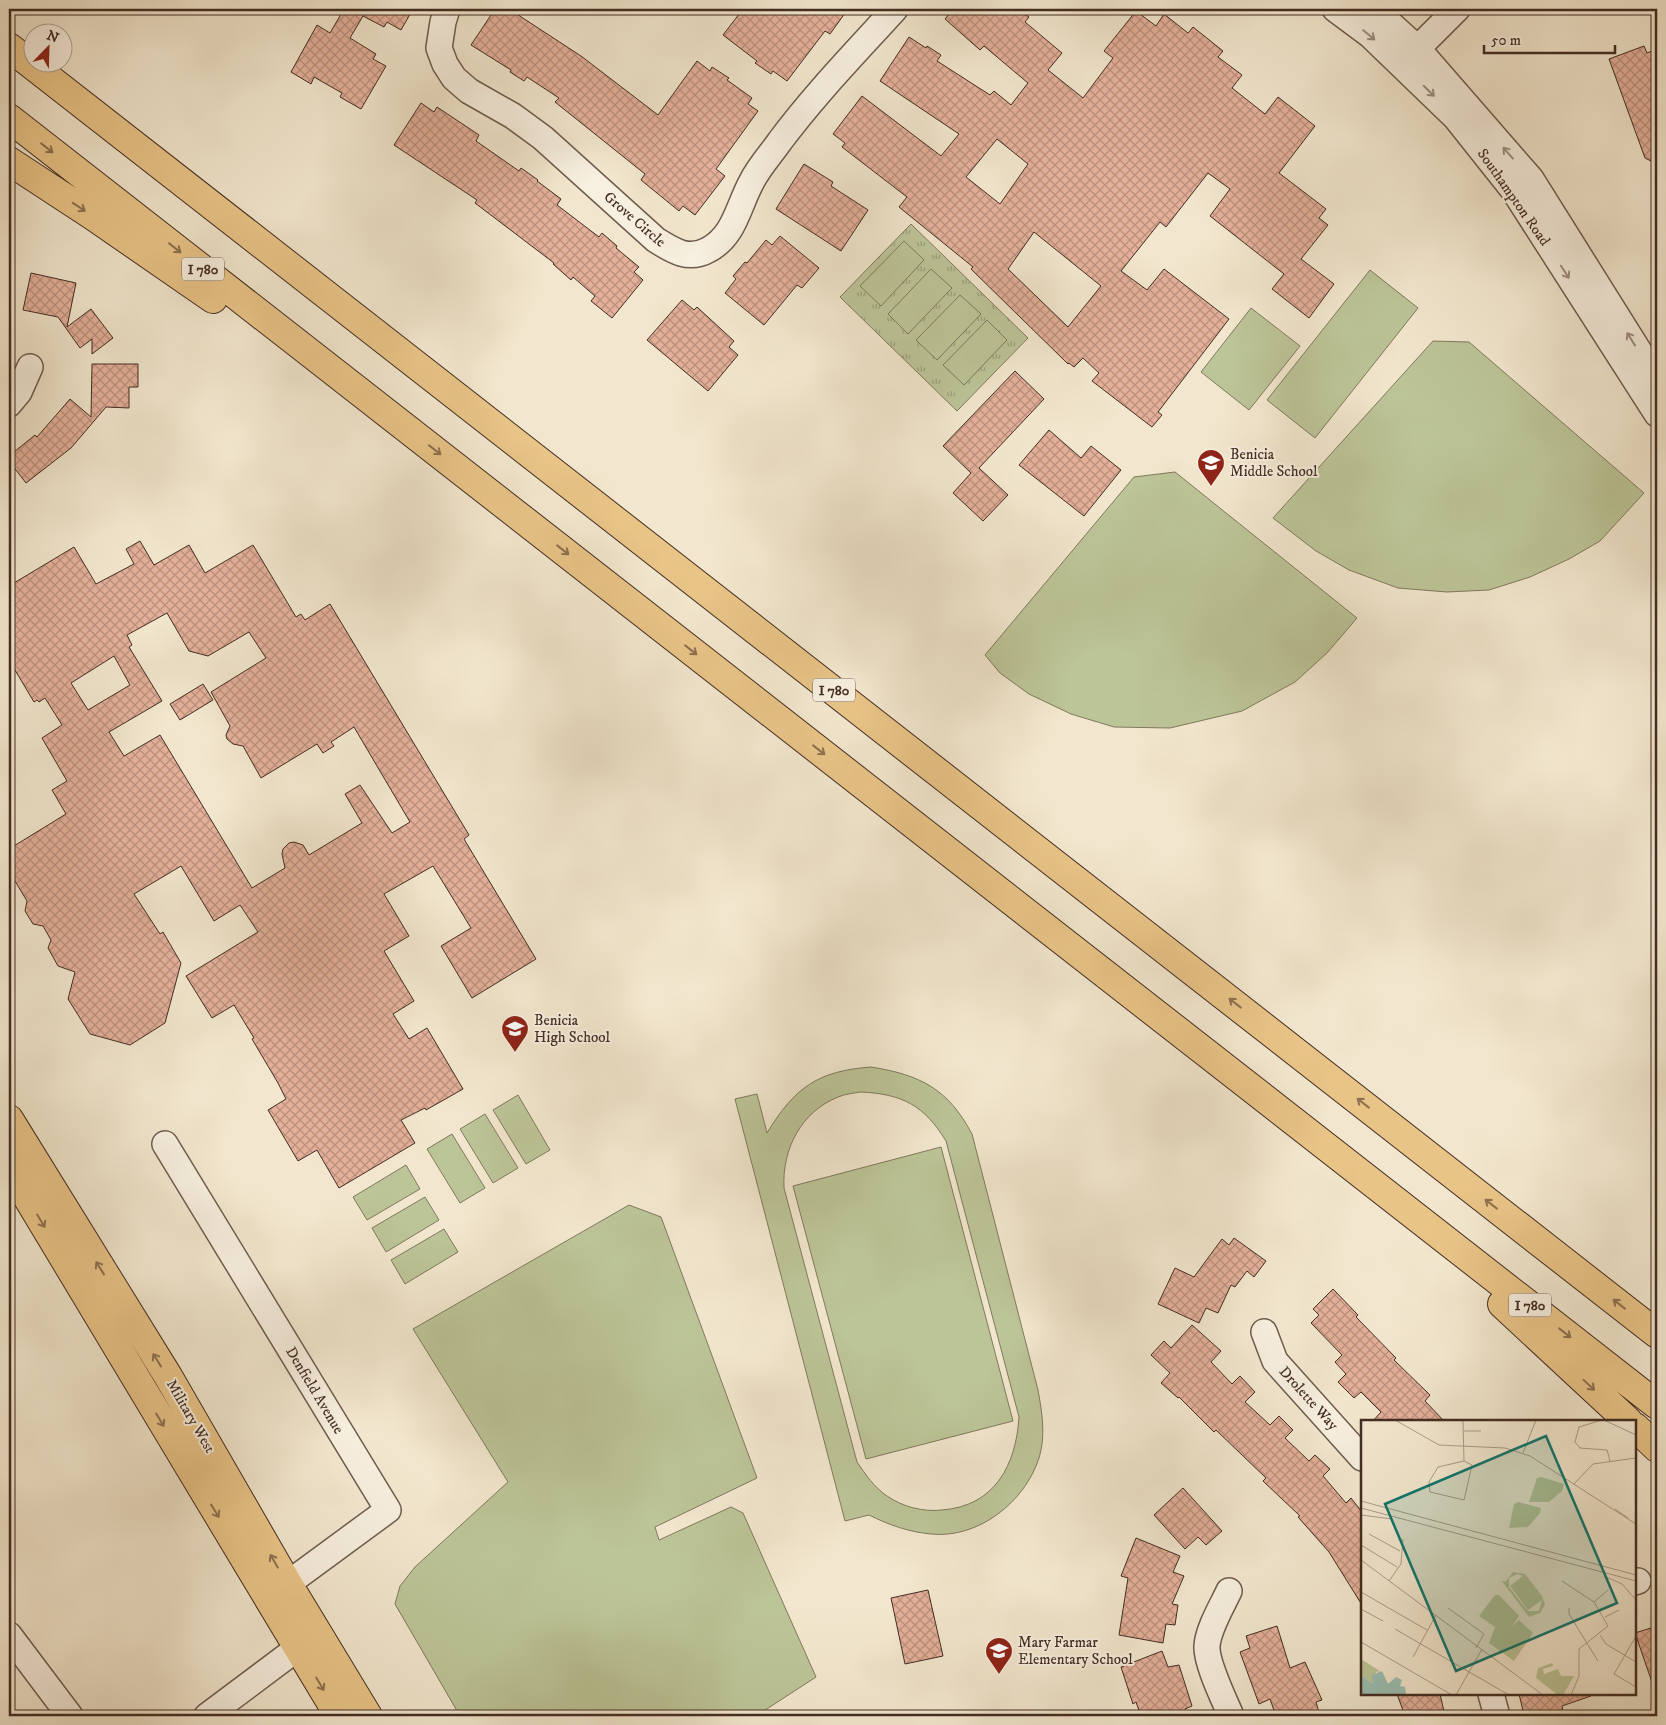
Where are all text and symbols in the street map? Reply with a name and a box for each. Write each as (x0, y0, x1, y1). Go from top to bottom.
north arrow (22, 22, 72, 72)
scale bar (1484, 22, 1615, 54)
text: N (44, 26, 62, 48)
one-way arrow (1362, 30, 1375, 41)
text: 50 m (1491, 31, 1521, 50)
one-way arrow (1422, 85, 1435, 97)
one-way arrow (40, 142, 53, 153)
street label: Southampton Road (1473, 145, 1554, 250)
one-way arrow (1502, 147, 1514, 160)
street label: Grove Circle (600, 187, 670, 251)
one-way arrow (72, 201, 86, 212)
one-way arrow (168, 242, 181, 253)
road number: I 780 (182, 258, 224, 280)
one-way arrow (1561, 264, 1571, 278)
one-way arrow (1626, 332, 1637, 346)
one-way arrow (428, 445, 441, 456)
place label: Benicia Middle School (1230, 445, 1318, 481)
school or university icon: Benicia Middle School (1196, 448, 1226, 487)
one-way arrow (556, 545, 569, 556)
one-way arrow (684, 645, 697, 656)
road number: I 780 (813, 678, 855, 702)
one-way arrow (812, 745, 825, 756)
one-way arrow (1229, 998, 1242, 1009)
place label: Benicia High School (534, 1011, 611, 1047)
school or university icon: Benicia High School (500, 1014, 530, 1053)
one-way arrow (1357, 1098, 1370, 1109)
one-way arrow (1485, 1198, 1498, 1209)
one-way arrow (37, 1213, 47, 1227)
one-way arrow (95, 1262, 105, 1276)
road number: I 780 (1509, 1294, 1551, 1316)
one-way arrow (1612, 1299, 1626, 1309)
one-way arrow (1559, 1327, 1572, 1338)
street label: Denfield Avenue (281, 1343, 348, 1437)
one-way arrow (152, 1353, 162, 1367)
street label: Drolette Way (1275, 1362, 1343, 1435)
street label: Military West (162, 1376, 219, 1457)
one-way arrow (1583, 1379, 1596, 1391)
one-way arrow (156, 1413, 166, 1427)
inset map (1361, 1420, 1636, 1695)
one-way arrow (210, 1504, 220, 1518)
one-way arrow (269, 1554, 279, 1568)
place label: Mary Farmar Elementary School (1018, 1633, 1133, 1669)
school or university icon: Mary Farmar Elementary School (984, 1636, 1014, 1675)
one-way arrow (315, 1677, 325, 1691)

